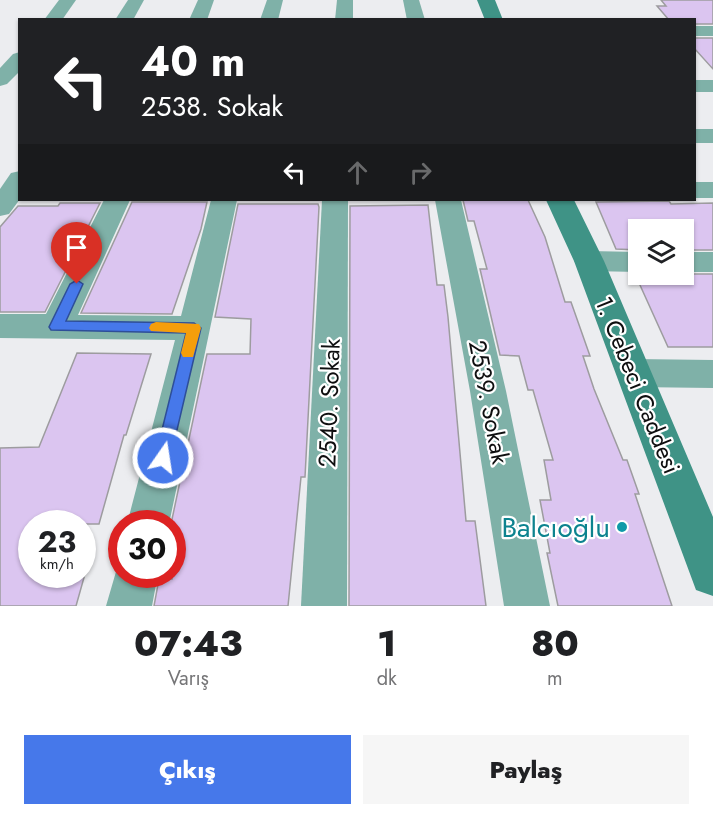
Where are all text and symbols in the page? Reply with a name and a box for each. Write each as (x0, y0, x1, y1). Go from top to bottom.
text: 40 m (141, 31, 245, 92)
icon: left (42, 42, 120, 120)
text: 2538. Sokak (141, 87, 283, 126)
icon: left (278, 156, 311, 189)
icon: ahead (341, 156, 374, 189)
icon: right (404, 156, 437, 189)
map controls (628, 219, 694, 285)
button: layers (628, 219, 694, 285)
pin (51, 222, 102, 284)
icon: arrive (60, 231, 93, 264)
street label: 1. Cebeci Caddesi (586, 291, 690, 479)
street label: 2539. Sokak (460, 337, 518, 467)
street label: 2540. Sokak (309, 338, 349, 468)
position arrow (131, 426, 195, 490)
place label: Balcıoğlu (501, 507, 610, 548)
speed limit sign: 30 (108, 510, 186, 588)
text: 23 (38, 520, 76, 563)
marker: Balcıoğlu (615, 520, 629, 534)
text: km/h (40, 553, 74, 575)
text: 07:43 (134, 617, 243, 669)
text: 1 (377, 617, 396, 669)
text: 80 (531, 617, 579, 669)
text: Varış (168, 664, 209, 693)
text: dk (377, 664, 397, 693)
text: m (547, 664, 563, 693)
button: Çıkış (24, 735, 351, 804)
button: Paylaş (363, 735, 689, 804)

